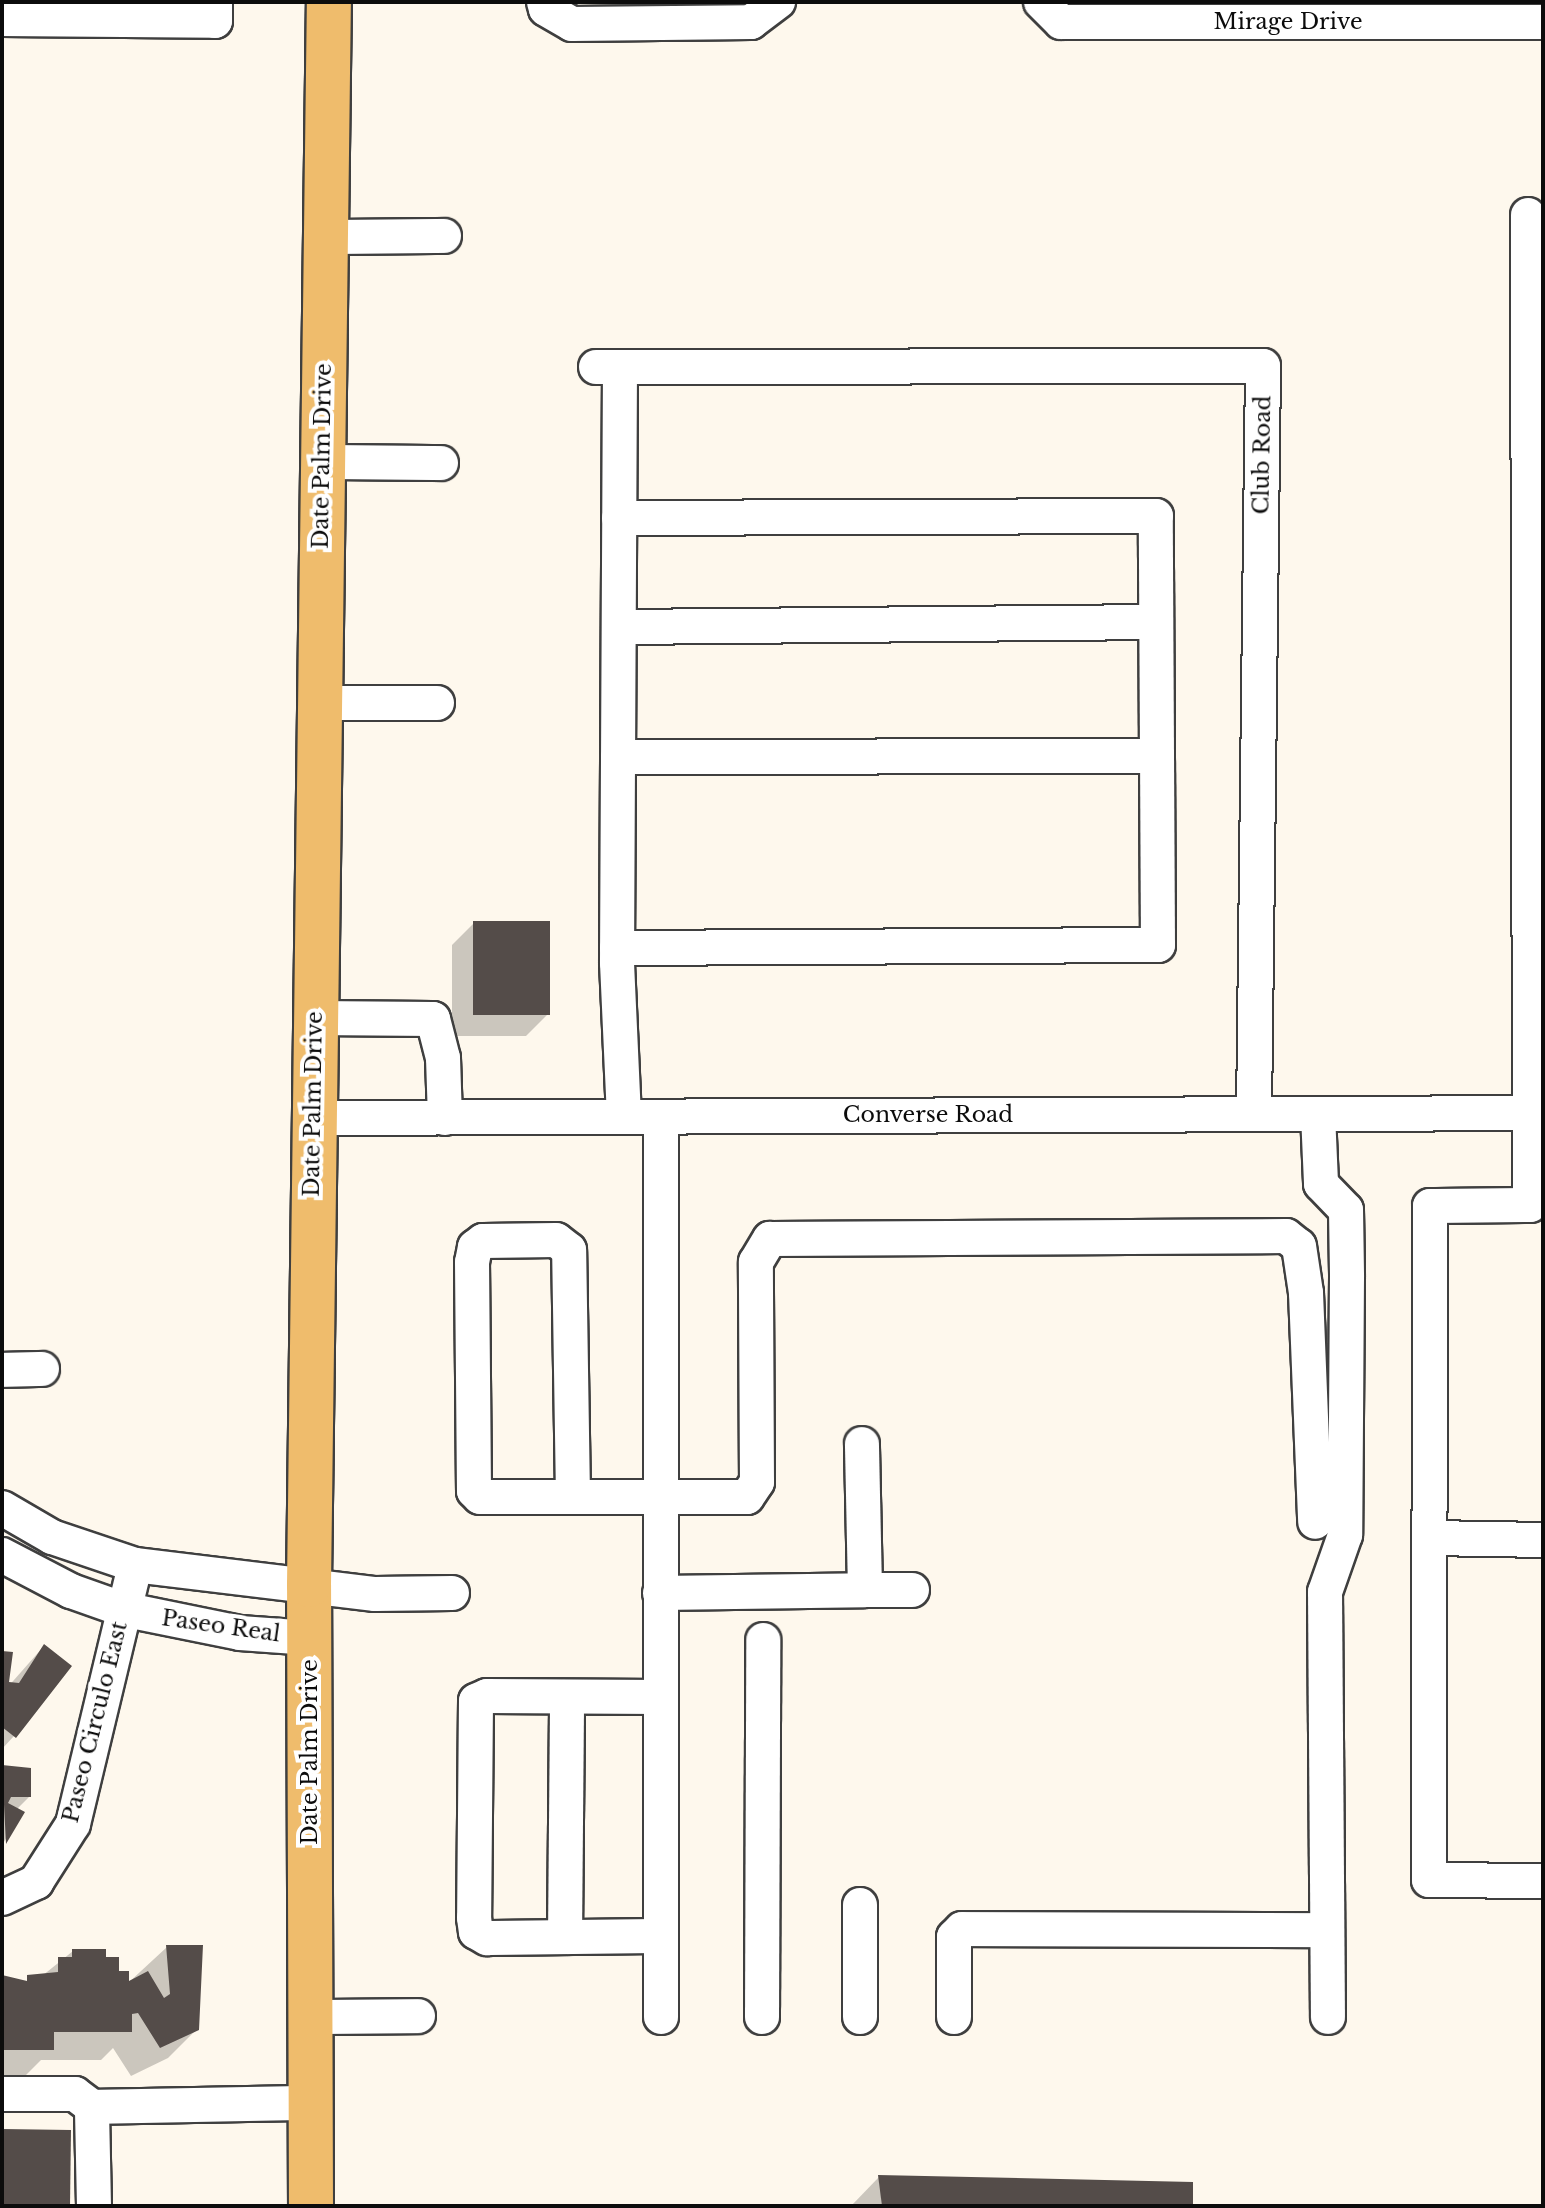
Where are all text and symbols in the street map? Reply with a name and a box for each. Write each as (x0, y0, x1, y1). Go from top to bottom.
street label: Mirage Drive (1213, 9, 1363, 35)
street label: Date Palm Drive (307, 363, 337, 549)
street label: Club Road (1248, 395, 1276, 515)
street label: Date Palm Drive (298, 1011, 328, 1197)
street label: Converse Road (843, 1102, 1013, 1128)
street label: Paseo Real (160, 1605, 282, 1647)
street label: Paseo Circulo East (57, 1619, 133, 1825)
street label: Date Palm Drive (297, 1659, 323, 1845)

